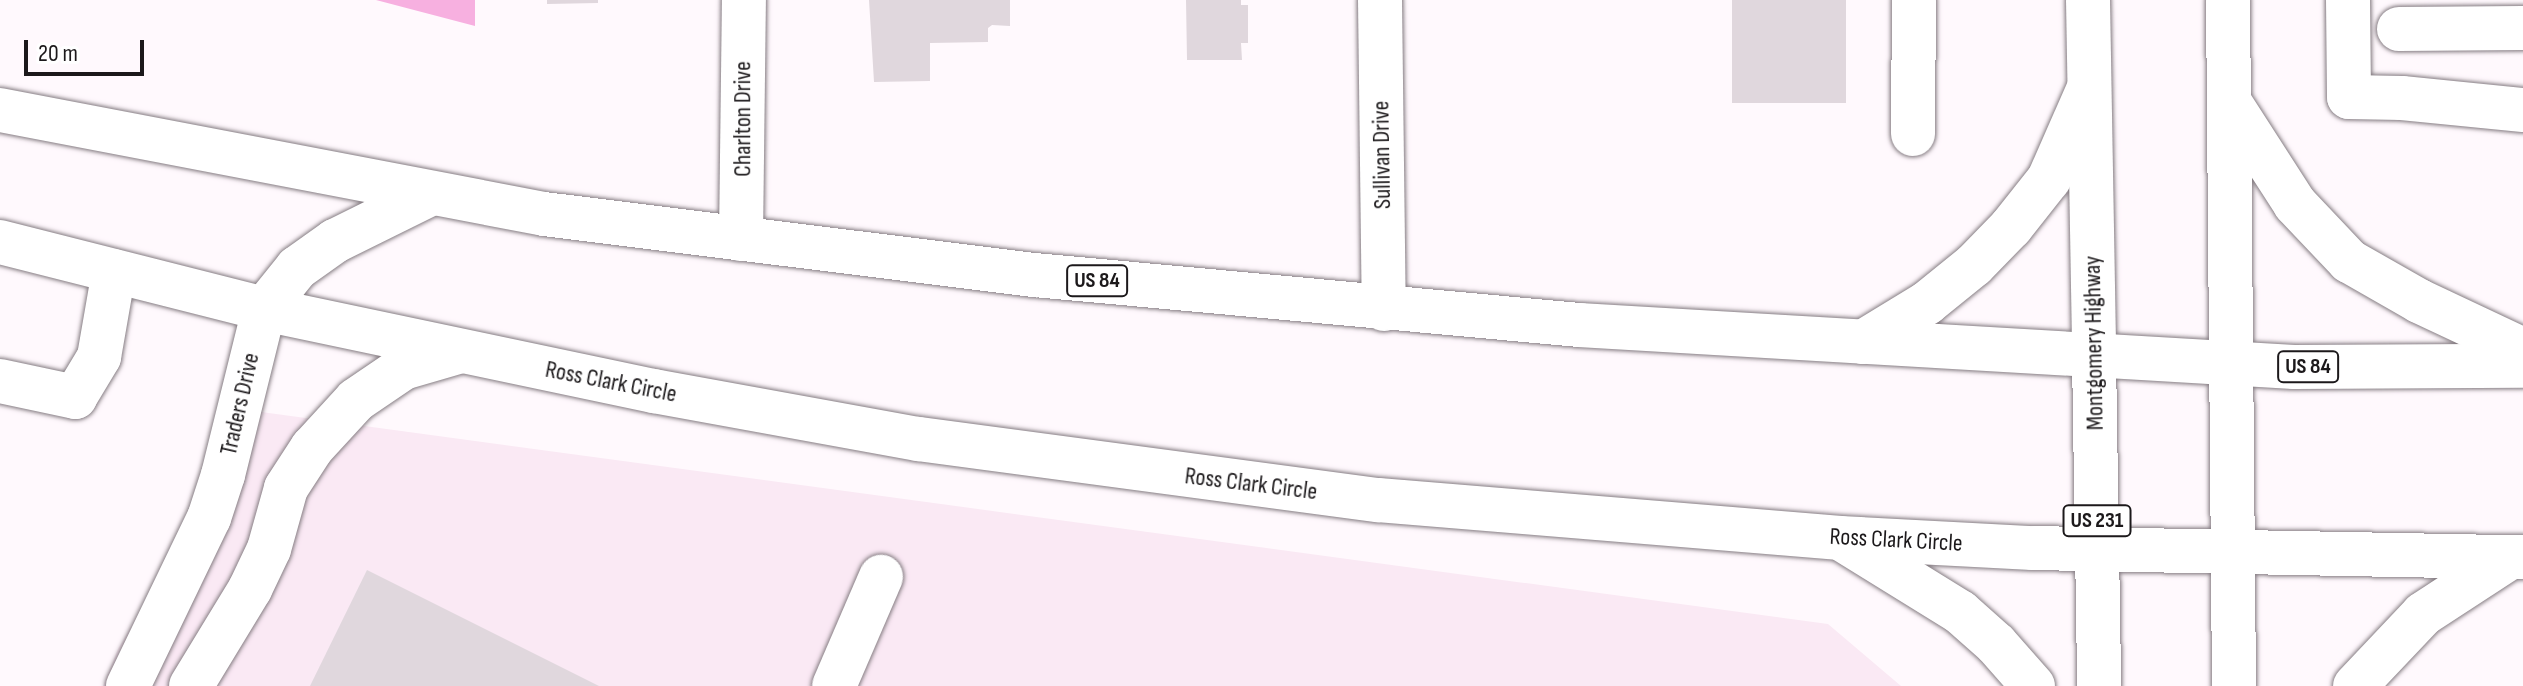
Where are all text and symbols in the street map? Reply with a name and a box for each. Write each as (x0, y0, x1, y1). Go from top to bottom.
scale bar (28, 24, 148, 74)
text: 20 m (38, 39, 78, 68)
street label: Charlton Drive (729, 61, 757, 177)
street label: Sullivan Drive (1367, 101, 1397, 209)
street label: Montgomery Highway (2078, 255, 2110, 431)
road number: US 84 (1065, 263, 1129, 299)
road number: US 84 (2276, 349, 2340, 385)
street label: Traders Drive (214, 350, 266, 458)
street label: Ross Clark Circle (543, 355, 679, 409)
street label: Ross Clark Circle (1183, 462, 1319, 506)
road number: US 231 (2061, 503, 2133, 539)
street label: Ross Clark Circle (1829, 522, 1963, 558)

